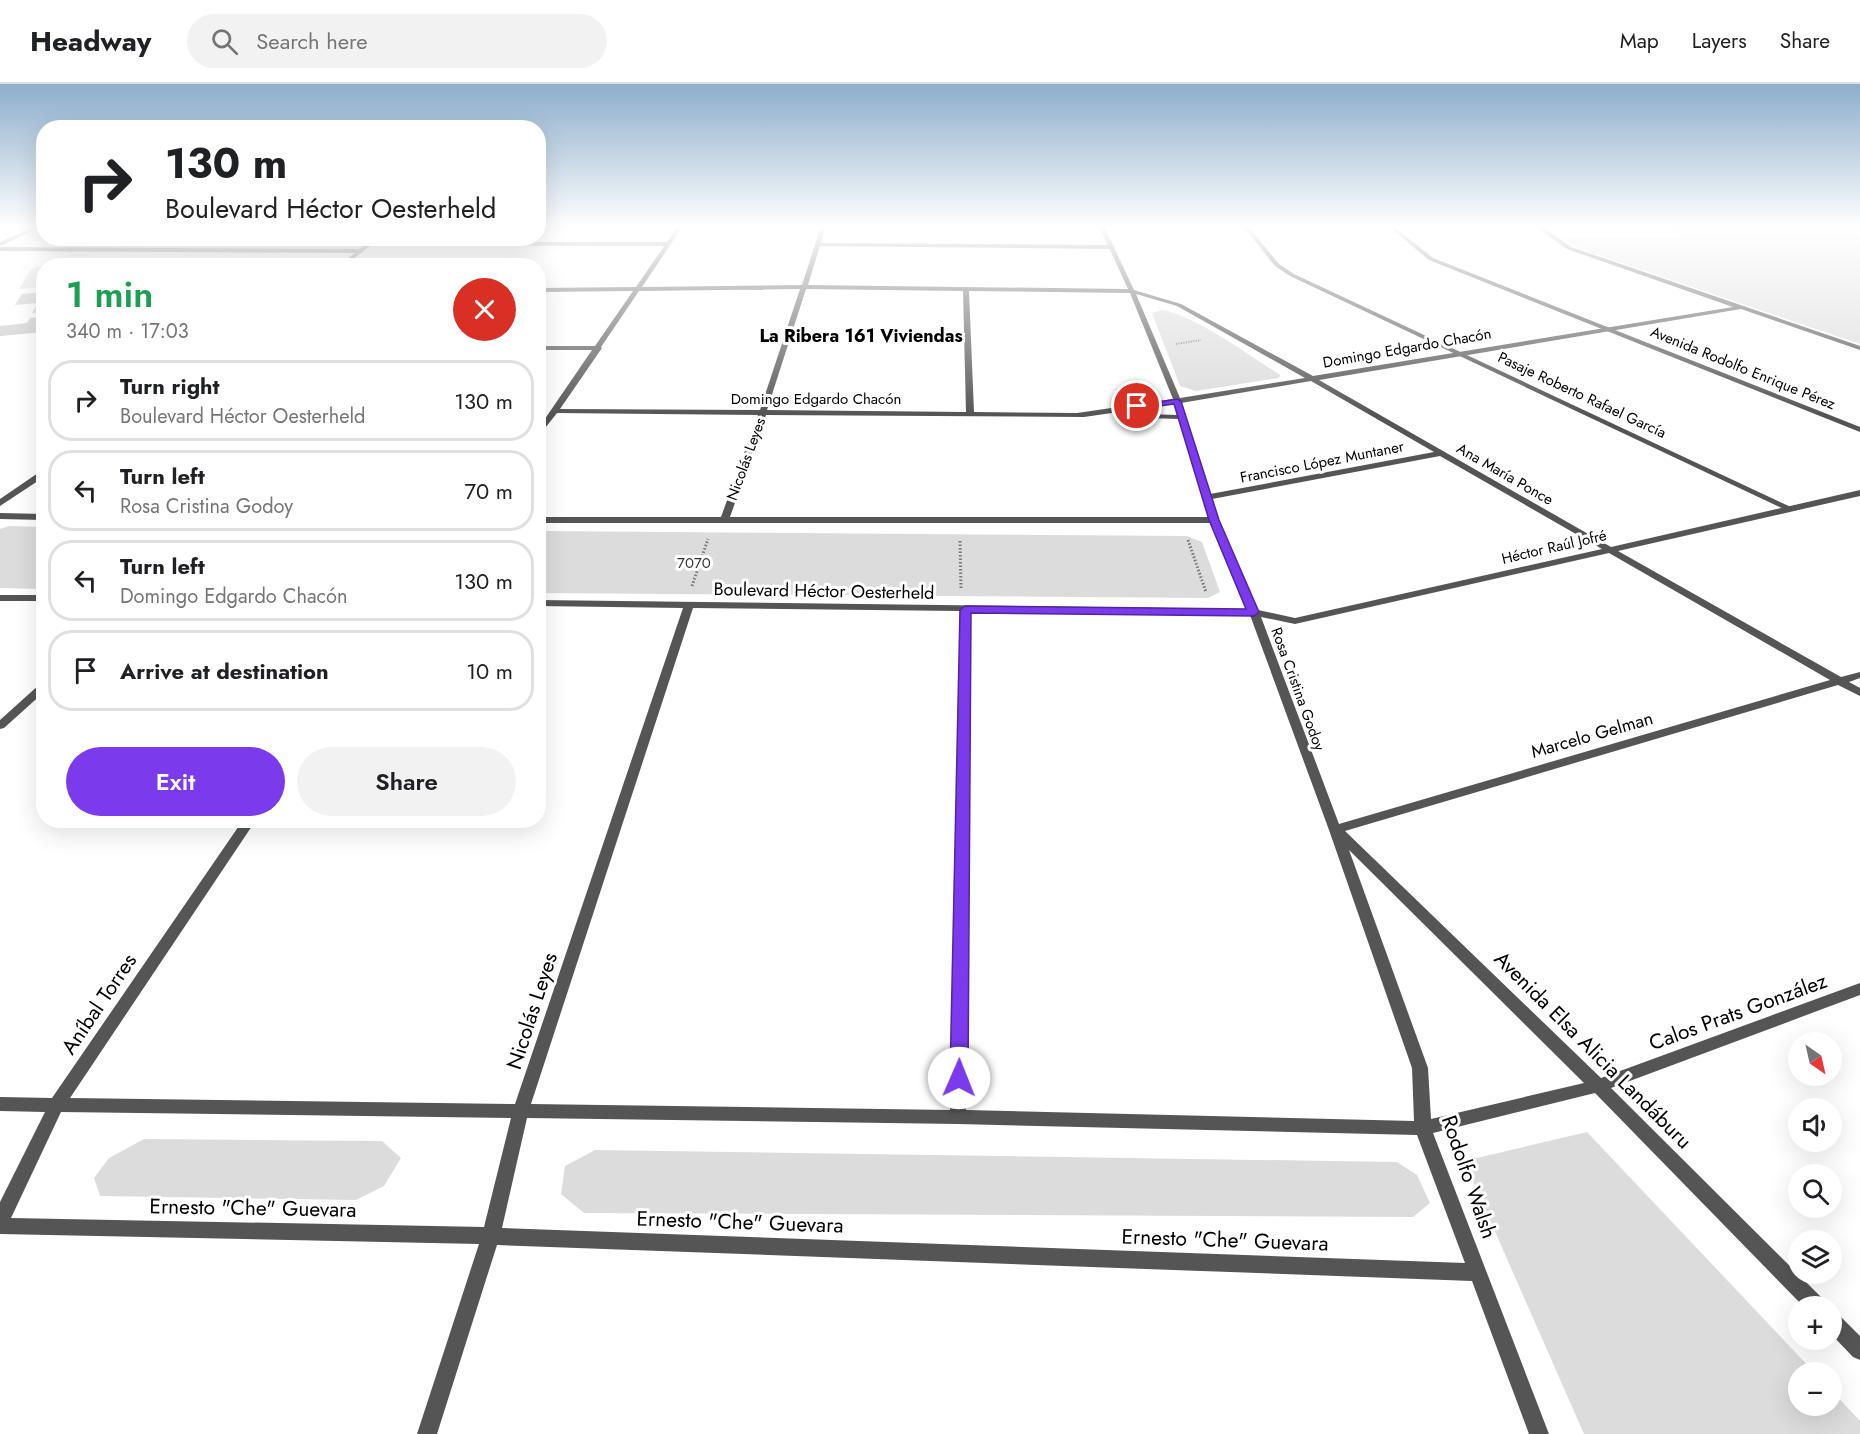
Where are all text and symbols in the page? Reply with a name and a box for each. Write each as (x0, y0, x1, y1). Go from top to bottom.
search box (187, 14, 607, 68)
text: Headway (30, 21, 151, 62)
icon: search (208, 25, 241, 58)
text: Search here (256, 25, 368, 57)
text: Map (1620, 26, 1659, 56)
text: Layers (1692, 26, 1747, 56)
text: Share (1780, 26, 1830, 56)
text: 130 m (165, 133, 287, 194)
icon: right (66, 144, 144, 222)
text: Boulevard Héctor Oesterheld (165, 189, 496, 228)
text: 1 min (66, 268, 153, 320)
button: close (453, 278, 516, 341)
text: 340 m · 17:03 (66, 317, 189, 346)
street label: Avenida Rodolfo Enrique Pérez (1647, 321, 1839, 415)
street label: Domingo Edgardo Chacón (1321, 322, 1493, 374)
district label: La Ribera 161 Viviendas (759, 323, 963, 349)
street label: Pasaje Roberto Rafael García (1494, 346, 1670, 444)
text: Turn right (120, 370, 220, 402)
pin (1111, 380, 1162, 431)
icon: right (69, 384, 102, 417)
text: 130 m (454, 385, 513, 417)
street label: Domingo Edgardo Chacón (731, 388, 901, 410)
icon: arrive (1120, 389, 1153, 422)
text: Boulevard Héctor Oesterheld (120, 402, 366, 431)
street label: Nicolás Leyes (721, 415, 771, 503)
street label: Francisco López Muntaner (1238, 435, 1407, 489)
street label: Ana María Ponce (1453, 437, 1558, 511)
text: Turn left (120, 460, 205, 492)
icon: left (69, 474, 102, 507)
text: 70 m (464, 475, 513, 507)
text: Rosa Cristina Godoy (120, 492, 293, 521)
street label: Héctor Raúl Jofré (1499, 524, 1609, 570)
text: Turn left (120, 550, 205, 582)
park label: 7070 (677, 552, 711, 574)
icon: left (69, 564, 102, 597)
text: 130 m (454, 565, 513, 597)
street label: Boulevard Héctor Oesterheld (713, 576, 935, 606)
text: Domingo Edgardo Chacón (120, 582, 348, 611)
street label: Rosa Cristina Godoy (1265, 624, 1331, 754)
icon: arrive (69, 654, 102, 687)
text: Arrive at destination (120, 655, 329, 687)
text: 10 m (466, 655, 513, 687)
street label: Marcelo Gelman (1528, 705, 1656, 765)
button: Exit (66, 747, 285, 816)
button: Share (297, 747, 516, 816)
street label: Avenida Elsa Alicia Landáburu (1487, 944, 1699, 1156)
street label: Aníbal Torres (54, 948, 144, 1060)
street label: Nicolás Leyes (499, 949, 565, 1073)
street label: Calos Prats González (1645, 966, 1831, 1058)
north arrow (1788, 1032, 1842, 1086)
map controls (1788, 1032, 1842, 1416)
position arrow (927, 1046, 991, 1110)
button: sound (1788, 1098, 1842, 1152)
street label: Rodolfo Walsh (1434, 1111, 1504, 1243)
button: search (1788, 1164, 1842, 1218)
street label: Ernesto "Che" Guevara (149, 1191, 357, 1225)
street label: Ernesto "Che" Guevara (636, 1203, 844, 1241)
street label: Ernesto "Che" Guevara (1121, 1221, 1329, 1259)
button: layers (1788, 1230, 1842, 1284)
button: + (1788, 1296, 1842, 1350)
button: − (1788, 1362, 1842, 1416)

